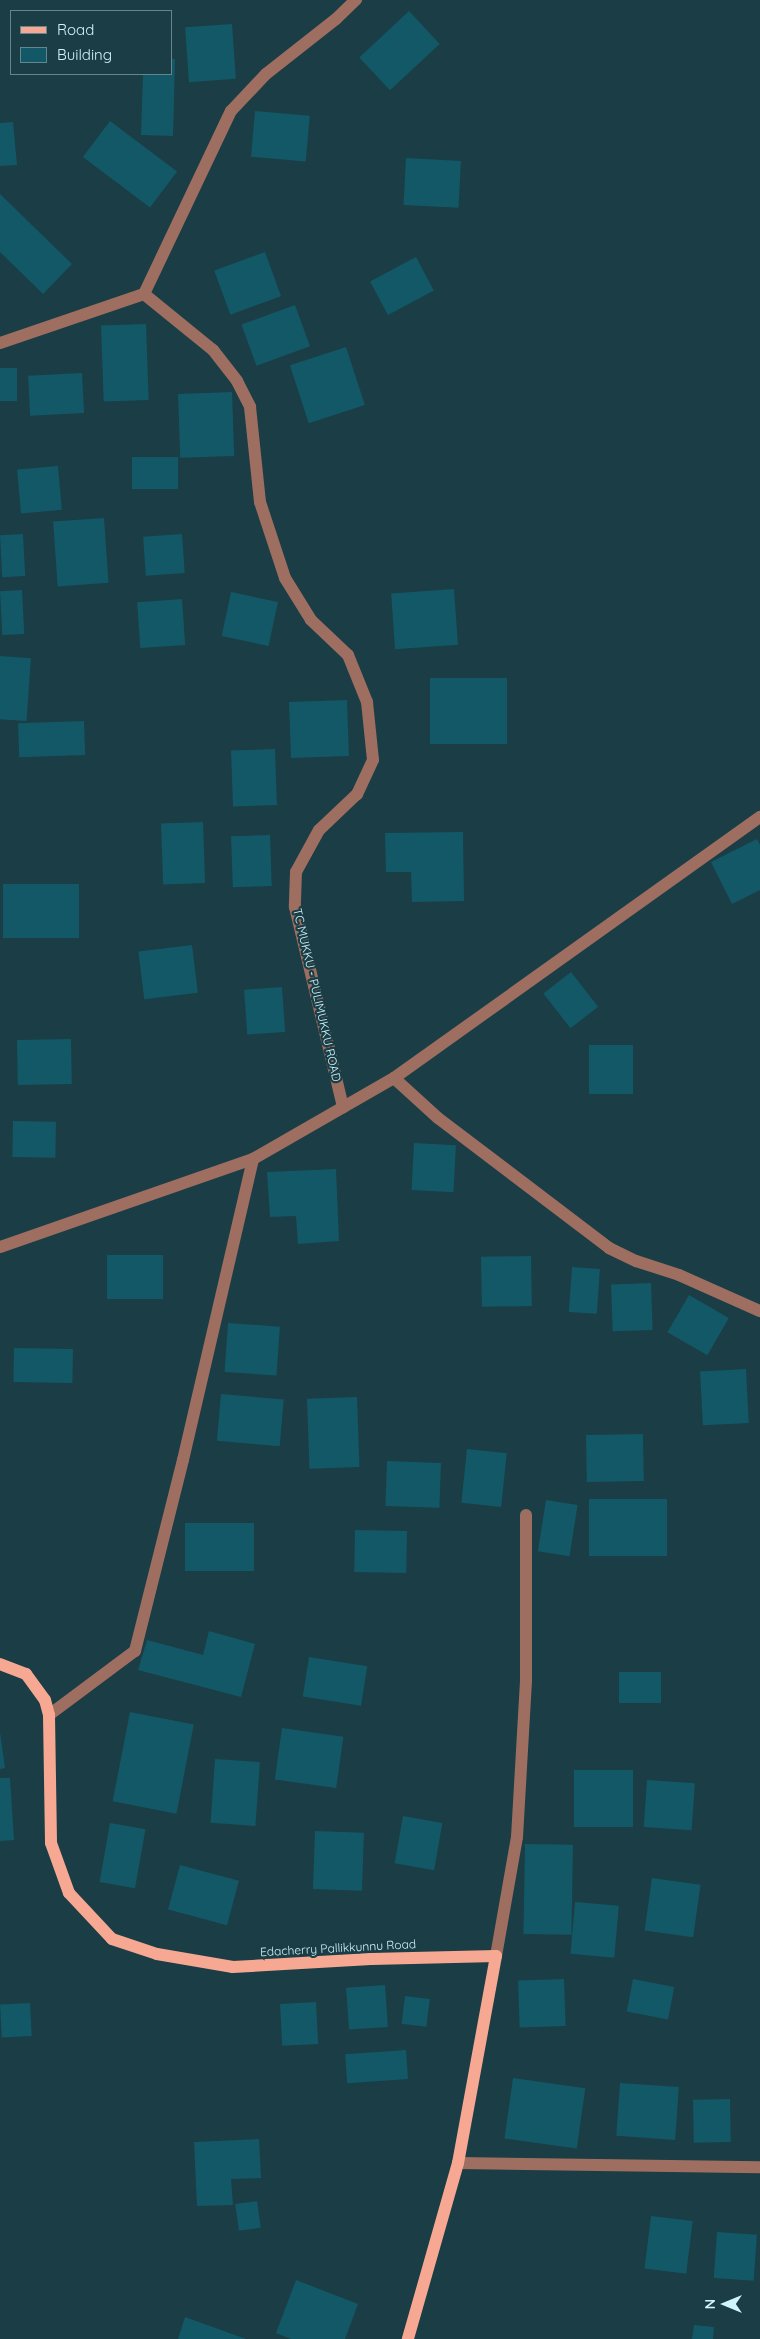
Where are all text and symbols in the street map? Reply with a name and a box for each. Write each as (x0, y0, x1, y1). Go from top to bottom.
legend (10, 10, 172, 75)
text: Road (57, 20, 94, 39)
text: Building (57, 45, 112, 64)
street label: TC MUKKU - PULIMUKKU ROAD (290, 907, 344, 1083)
street label: Edacherry Pallikkunnu Road (260, 1937, 416, 1959)
north arrow (700, 2279, 750, 2329)
text: N (701, 2299, 719, 2309)

